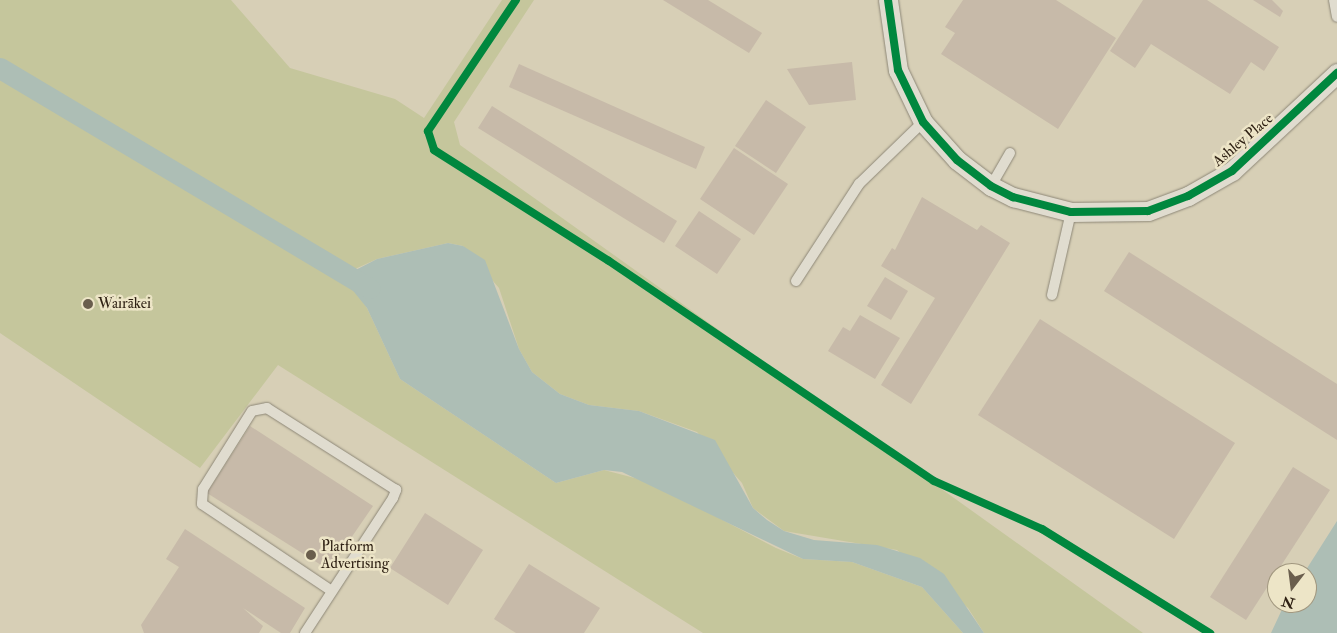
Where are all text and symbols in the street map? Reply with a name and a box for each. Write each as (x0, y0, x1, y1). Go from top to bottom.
street label: Ashley Place (1209, 110, 1277, 170)
place label: Wairākei (98, 295, 151, 313)
marker: Wairākei (82, 298, 94, 310)
place label: Platform Advertising (321, 537, 389, 572)
marker: Platform Advertising (305, 549, 317, 561)
north arrow (1267, 563, 1317, 613)
text: N (1280, 592, 1297, 612)

